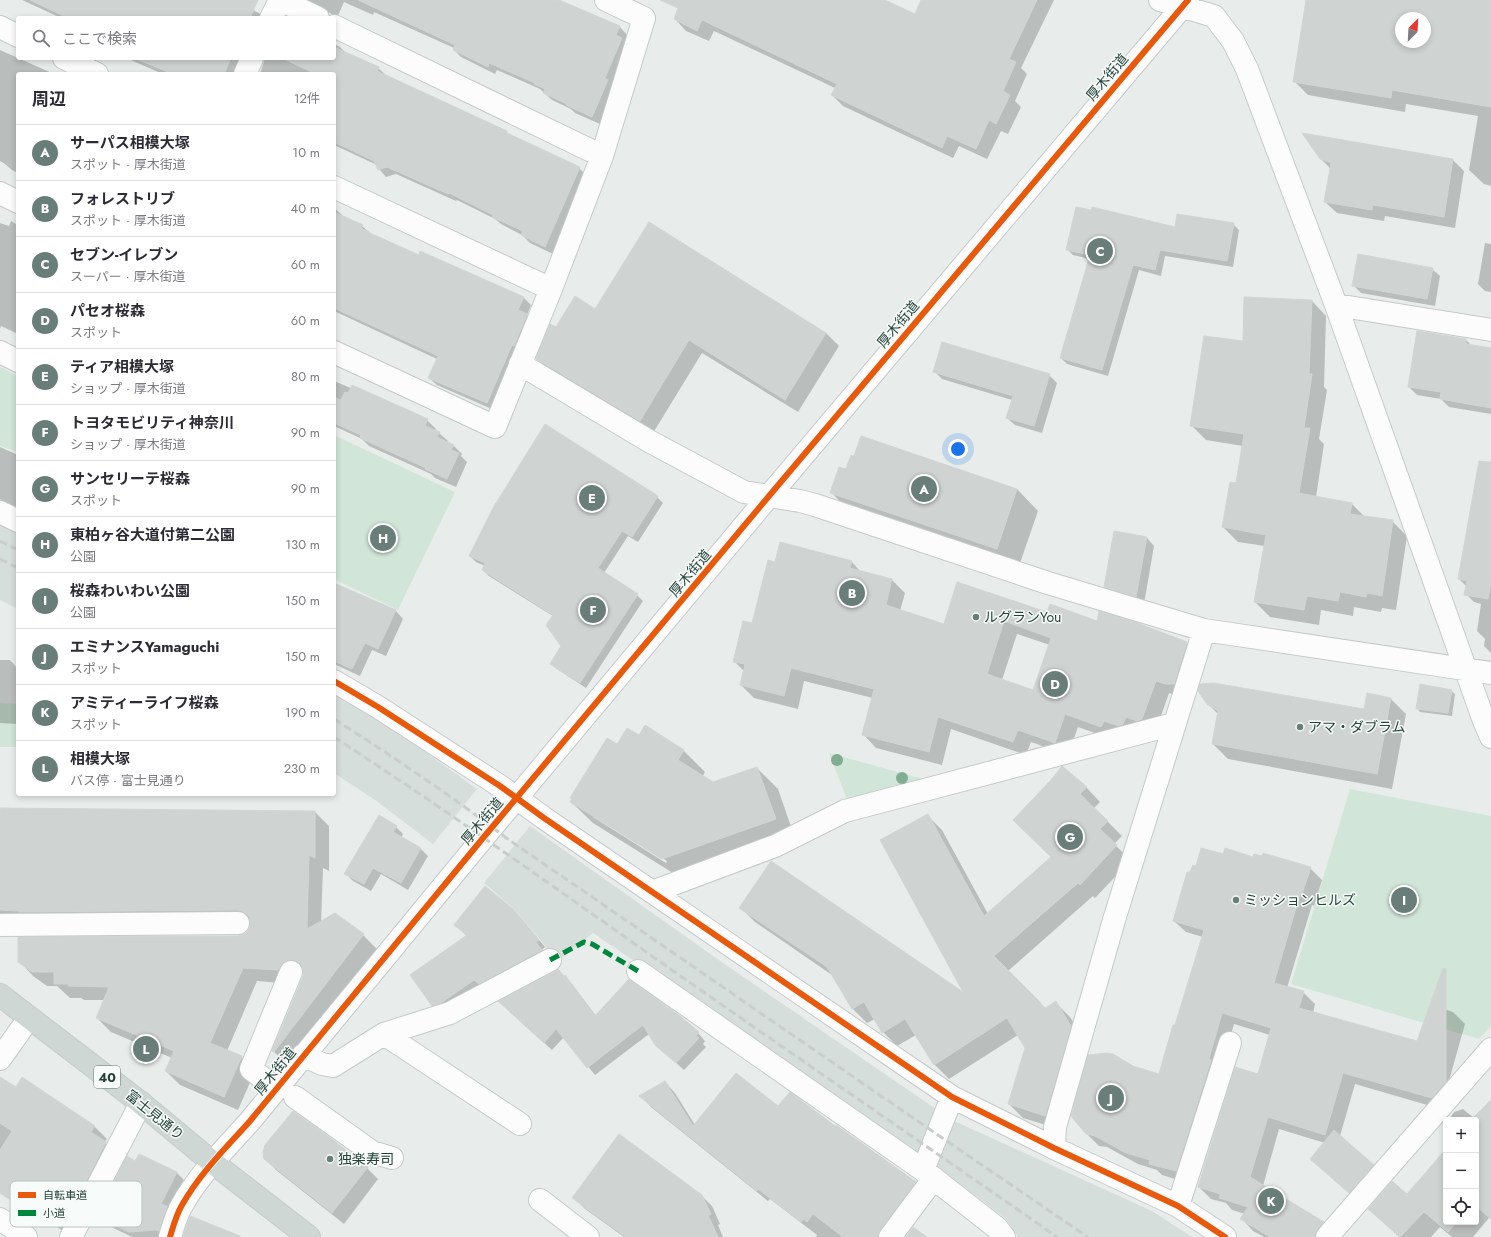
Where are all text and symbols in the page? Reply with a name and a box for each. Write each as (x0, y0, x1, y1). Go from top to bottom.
north arrow (1395, 12, 1431, 48)
search box (16, 16, 336, 60)
icon: search (30, 27, 52, 49)
text: ここで検索 (62, 28, 137, 50)
street label: 厚木街道 (1081, 49, 1133, 105)
text: 周辺 (32, 87, 66, 111)
text: 12件 (294, 89, 320, 108)
text: サーパス相模大塚 (70, 132, 190, 154)
text: A (40, 143, 50, 162)
text: 10 m (292, 143, 320, 162)
text: スポット · 厚木街道 (70, 155, 186, 174)
text: フォレストリブ (70, 188, 175, 210)
text: B (41, 199, 49, 218)
text: 40 m (291, 199, 320, 218)
text: スポット · 厚木街道 (70, 211, 186, 230)
pin: C (1087, 236, 1113, 266)
text: セブン-イレブン (70, 244, 178, 266)
text: C (40, 255, 50, 274)
text: 60 m (291, 255, 320, 274)
text: スーパー · 厚木街道 (70, 267, 186, 286)
street label: 厚木街道 (872, 296, 924, 352)
text: パセオ桜森 (70, 300, 145, 322)
text: D (40, 311, 50, 330)
text: 60 m (291, 311, 320, 330)
text: スポット (70, 323, 122, 342)
text: ティア相模大塚 (70, 356, 174, 378)
text: E (41, 367, 49, 386)
text: 80 m (291, 367, 320, 386)
text: ショップ · 厚木街道 (70, 379, 186, 398)
text: トヨタモビリティ神奈川 (70, 412, 234, 434)
text: F (41, 423, 49, 442)
text: 90 m (291, 423, 320, 442)
text: ショップ · 厚木街道 (70, 435, 186, 454)
your location (948, 439, 968, 459)
text: サンセリーテ桜森 (70, 468, 190, 490)
pin: A (911, 474, 937, 504)
text: G (40, 479, 50, 498)
text: 90 m (291, 479, 320, 498)
pin: E (579, 483, 605, 513)
text: スポット (70, 491, 122, 510)
pin: H (370, 523, 396, 553)
text: 東柏ヶ谷大道付第二公園 (70, 524, 235, 546)
text: H (40, 535, 50, 554)
text: 130 m (285, 535, 320, 554)
street label: 厚木街道 (664, 545, 716, 601)
text: 公園 (70, 547, 96, 566)
pin: B (839, 578, 865, 608)
text: 桜森わいわい公園 (70, 580, 190, 602)
text: I (43, 591, 47, 610)
text: 150 m (285, 591, 320, 610)
pin: F (580, 595, 606, 625)
text: 公園 (70, 603, 96, 622)
place label: ルグランYou (984, 607, 1061, 627)
marker: ルグランYou (971, 612, 981, 622)
text: エミナンスYamaguchi (70, 636, 219, 658)
text: J (43, 647, 47, 666)
text: 150 m (285, 647, 320, 666)
text: スポット (70, 659, 122, 678)
pin: D (1042, 669, 1068, 699)
text: アミティーライフ桜森 (70, 692, 219, 714)
text: K (40, 703, 50, 722)
text: 190 m (285, 703, 320, 722)
text: スポット (70, 715, 122, 734)
place label: アマ・ダブラム (1308, 717, 1406, 737)
marker: アマ・ダブラム (1295, 722, 1305, 732)
text: 相模大塚 (70, 748, 130, 770)
text: L (42, 759, 48, 778)
text: 230 m (284, 759, 320, 778)
text: バス停 · 富士見通り (70, 771, 186, 790)
street label: 厚木街道 (456, 793, 508, 849)
pin: G (1057, 822, 1083, 852)
pin: I (1391, 885, 1417, 915)
place label: ミッションヒルズ (1244, 890, 1356, 910)
marker: ミッションヒルズ (1231, 895, 1241, 905)
pin: L (133, 1034, 159, 1064)
street label: 厚木街道 (250, 1043, 300, 1099)
road number: 40 (94, 1066, 120, 1088)
pin: J (1098, 1083, 1124, 1113)
street label: 富士見通り (122, 1085, 188, 1145)
map controls (1443, 1117, 1479, 1225)
button: + (1443, 1117, 1479, 1153)
place label: 独楽寿司 (338, 1149, 394, 1169)
button: − (1443, 1153, 1479, 1189)
marker: 独楽寿司 (325, 1154, 335, 1164)
legend (10, 1181, 142, 1227)
pin: K (1258, 1186, 1284, 1216)
text: 自転車道 (43, 1187, 87, 1203)
button: locate (1443, 1189, 1479, 1225)
text: 小道 (43, 1205, 65, 1221)

